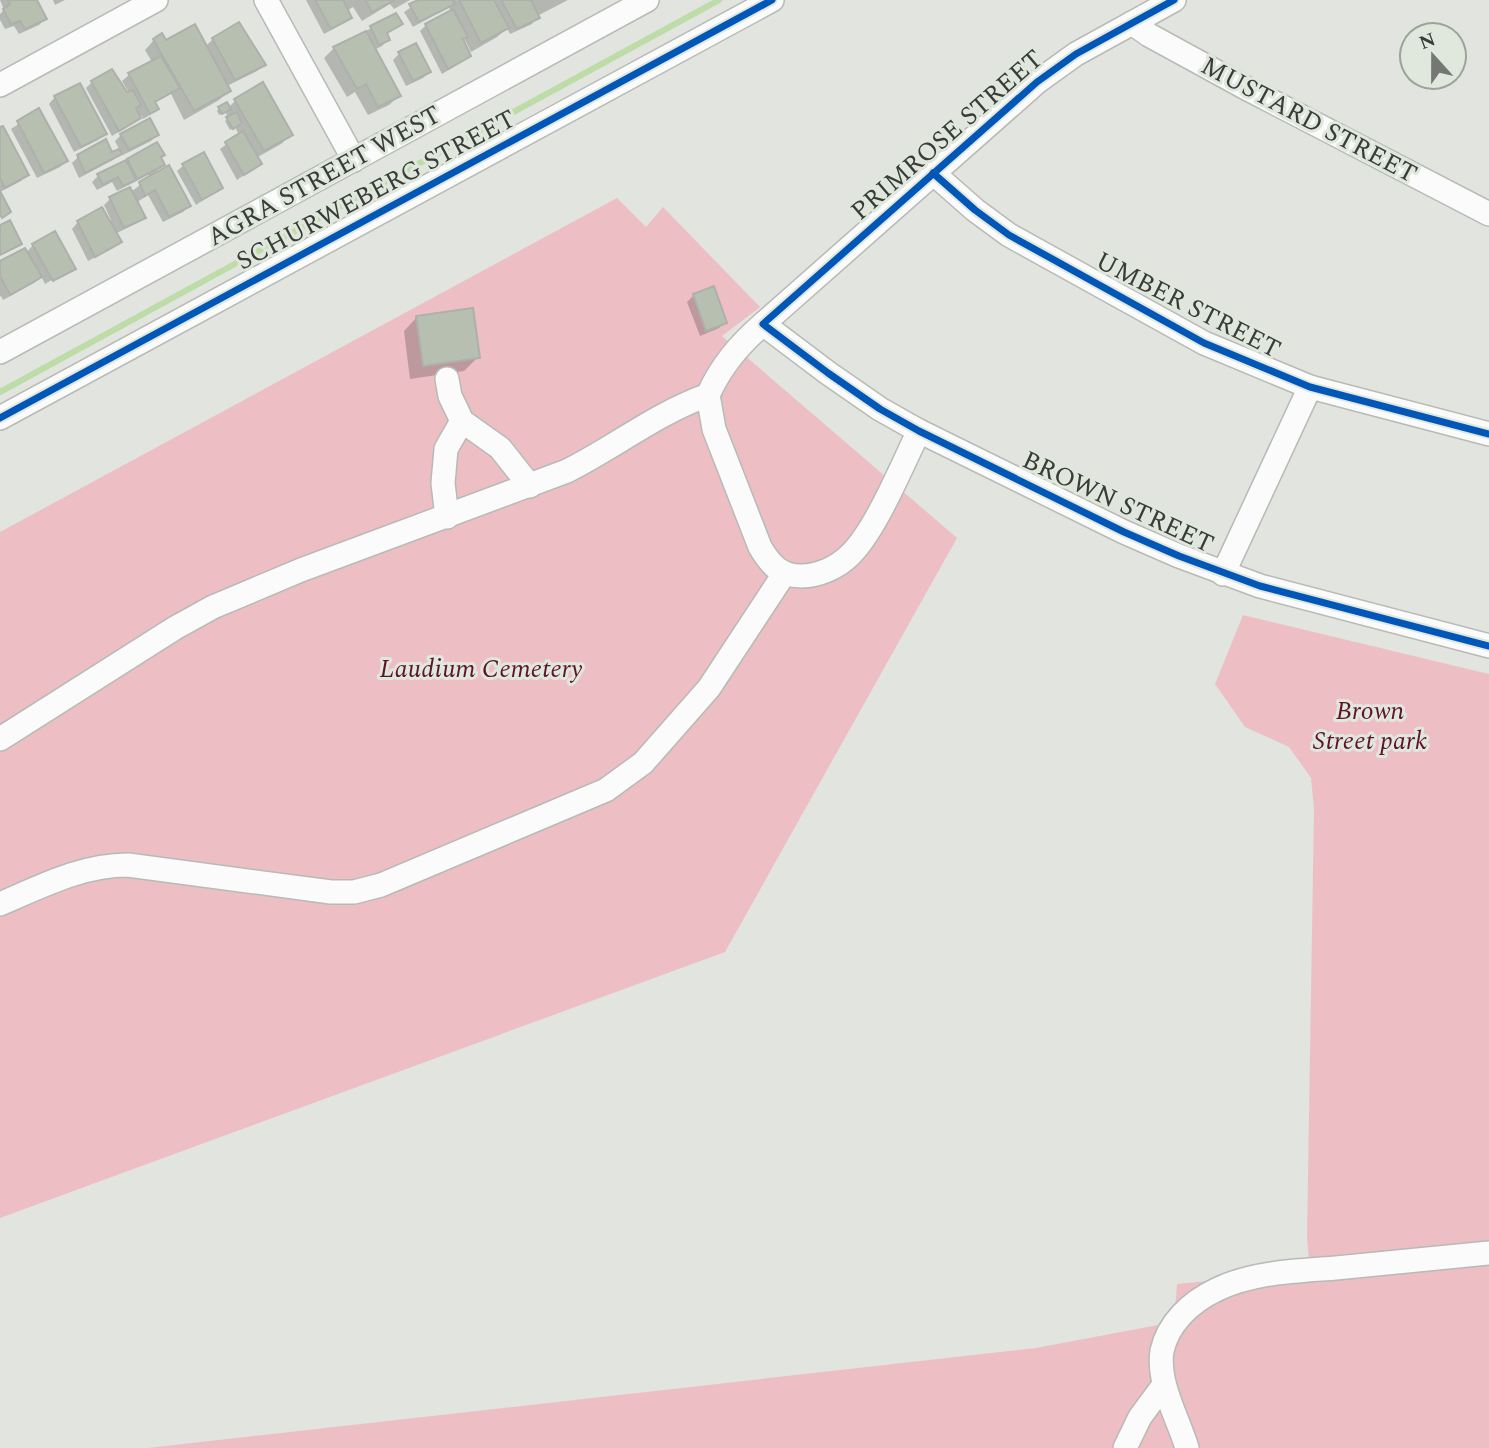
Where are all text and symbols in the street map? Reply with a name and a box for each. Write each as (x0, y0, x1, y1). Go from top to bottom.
north arrow (1398, 21, 1468, 91)
text: N (1415, 25, 1440, 58)
street label: PRIMROSE STREET (842, 40, 1052, 230)
street label: MUSTARD STREET (1194, 46, 1424, 194)
street label: AGRA STREET WEST (200, 95, 448, 257)
street label: SCHURWEBERG STREET (229, 99, 523, 281)
street label: UMBER STREET (1088, 241, 1288, 369)
street label: BROWN STREET (1016, 440, 1220, 564)
park label: Laudium Cemetery (380, 649, 583, 689)
park label: Brown Street park (1313, 691, 1427, 761)

